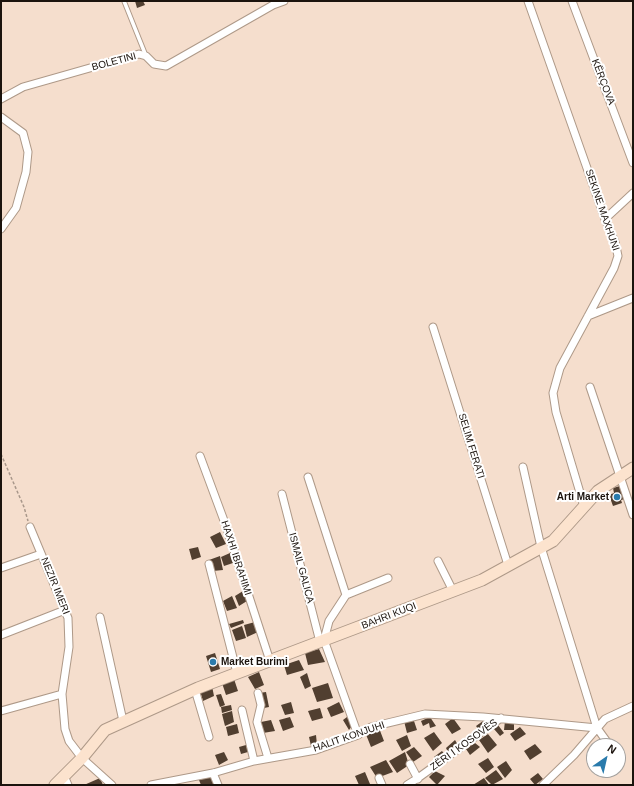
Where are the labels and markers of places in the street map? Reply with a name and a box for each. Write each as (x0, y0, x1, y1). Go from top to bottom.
place label: Arti Market (557, 491, 609, 503)
marker: Arti Market (612, 492, 622, 502)
place label: Market Burimi (221, 656, 288, 668)
marker: Market Burimi (208, 657, 218, 667)

